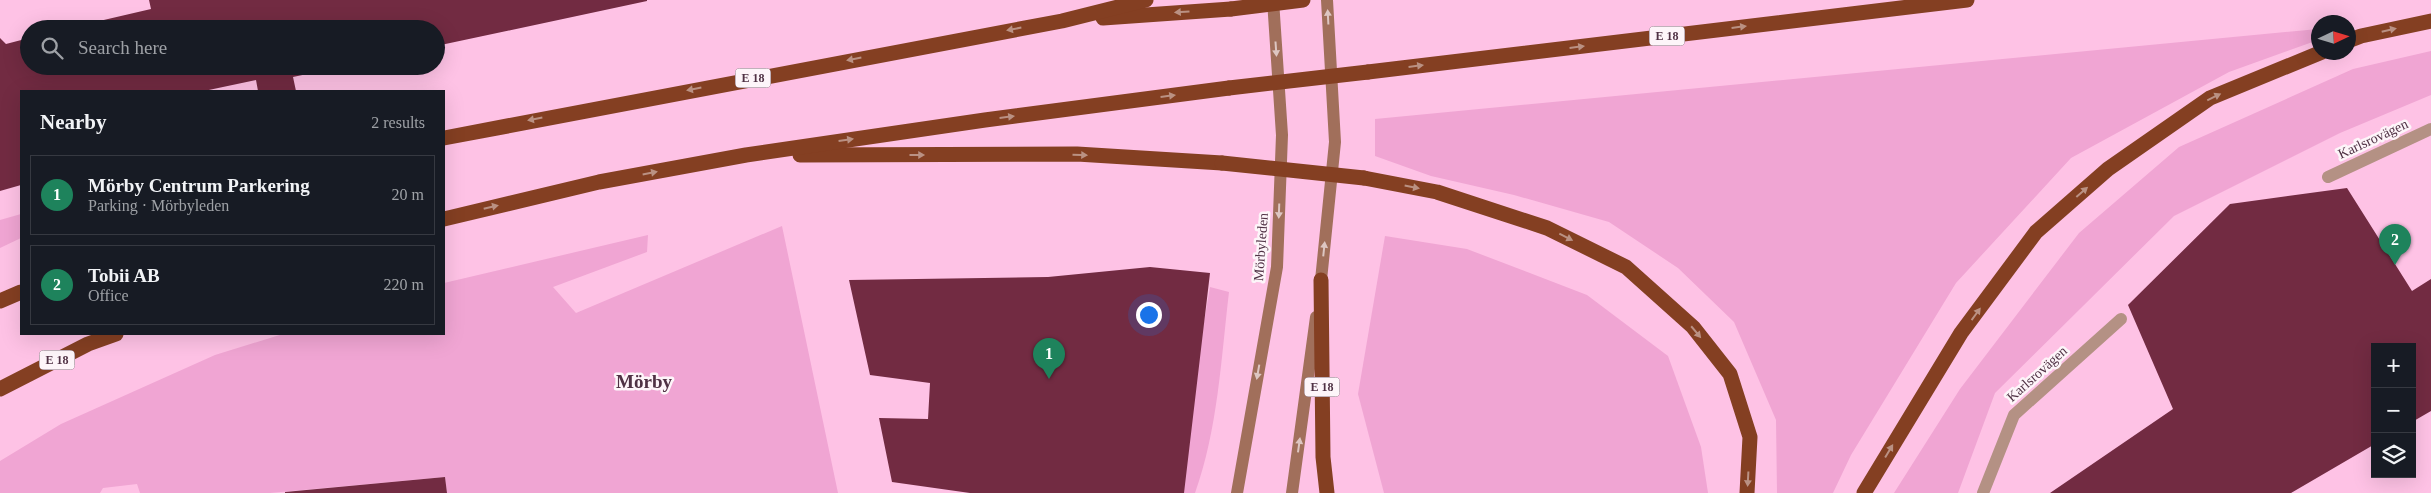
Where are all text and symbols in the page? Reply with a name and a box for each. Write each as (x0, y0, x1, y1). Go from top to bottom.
one-way arrow (1174, 9, 1190, 17)
one-way arrow (1324, 9, 1332, 25)
north arrow (2311, 15, 2356, 60)
search box (20, 20, 445, 75)
one-way arrow (1731, 23, 1747, 31)
one-way arrow (1005, 26, 1021, 34)
one-way arrow (2382, 26, 2397, 34)
road number: E 18 (1650, 27, 1684, 46)
icon: search (38, 34, 66, 62)
text: Search here (78, 37, 167, 58)
one-way arrow (1272, 41, 1280, 57)
one-way arrow (1570, 43, 1586, 51)
one-way arrow (846, 56, 862, 64)
one-way arrow (1408, 62, 1424, 70)
road number: E 18 (736, 68, 770, 88)
one-way arrow (686, 86, 702, 94)
one-way arrow (1160, 92, 1176, 100)
one-way arrow (2207, 93, 2221, 101)
text: Nearby (40, 110, 107, 134)
one-way arrow (999, 113, 1015, 121)
text: 2 results (371, 114, 425, 131)
one-way arrow (526, 116, 542, 124)
street label: Karlsrovägen (2336, 116, 2410, 162)
one-way arrow (838, 136, 854, 144)
one-way arrow (909, 151, 925, 159)
one-way arrow (1072, 151, 1088, 159)
one-way arrow (642, 168, 658, 176)
text: Mörby Centrum Parkering (88, 175, 310, 196)
one-way arrow (1404, 184, 1420, 192)
text: 1 (53, 186, 61, 203)
text: 20 m (392, 186, 424, 203)
one-way arrow (2076, 187, 2088, 198)
text: Parking · Mörbyleden (88, 197, 229, 214)
one-way arrow (483, 203, 498, 211)
one-way arrow (1274, 203, 1282, 219)
street label: Mörbyleden (1251, 212, 1271, 282)
pin: 2 (2379, 224, 2411, 265)
one-way arrow (1559, 233, 1573, 241)
one-way arrow (1321, 241, 1329, 257)
text: Tobii AB (88, 265, 160, 286)
text: 2 (53, 276, 61, 293)
text: 220 m (384, 276, 424, 293)
text: Office (88, 287, 129, 304)
your location (1136, 302, 1162, 328)
one-way arrow (1970, 307, 1980, 320)
one-way arrow (1690, 325, 1702, 337)
pin: 1 (1033, 338, 1065, 379)
street label: Karlsrovägen (2004, 343, 2070, 405)
map controls (2371, 343, 2416, 478)
button: + (2371, 343, 2416, 388)
road number: E 18 (40, 350, 74, 370)
one-way arrow (1254, 364, 1262, 380)
district label: Mörby (616, 371, 672, 392)
road number: E 18 (1304, 378, 1340, 397)
button: − (2371, 388, 2416, 433)
button: layers (2371, 433, 2416, 478)
one-way arrow (1295, 436, 1303, 452)
one-way arrow (1885, 445, 1894, 458)
one-way arrow (1744, 471, 1752, 487)

